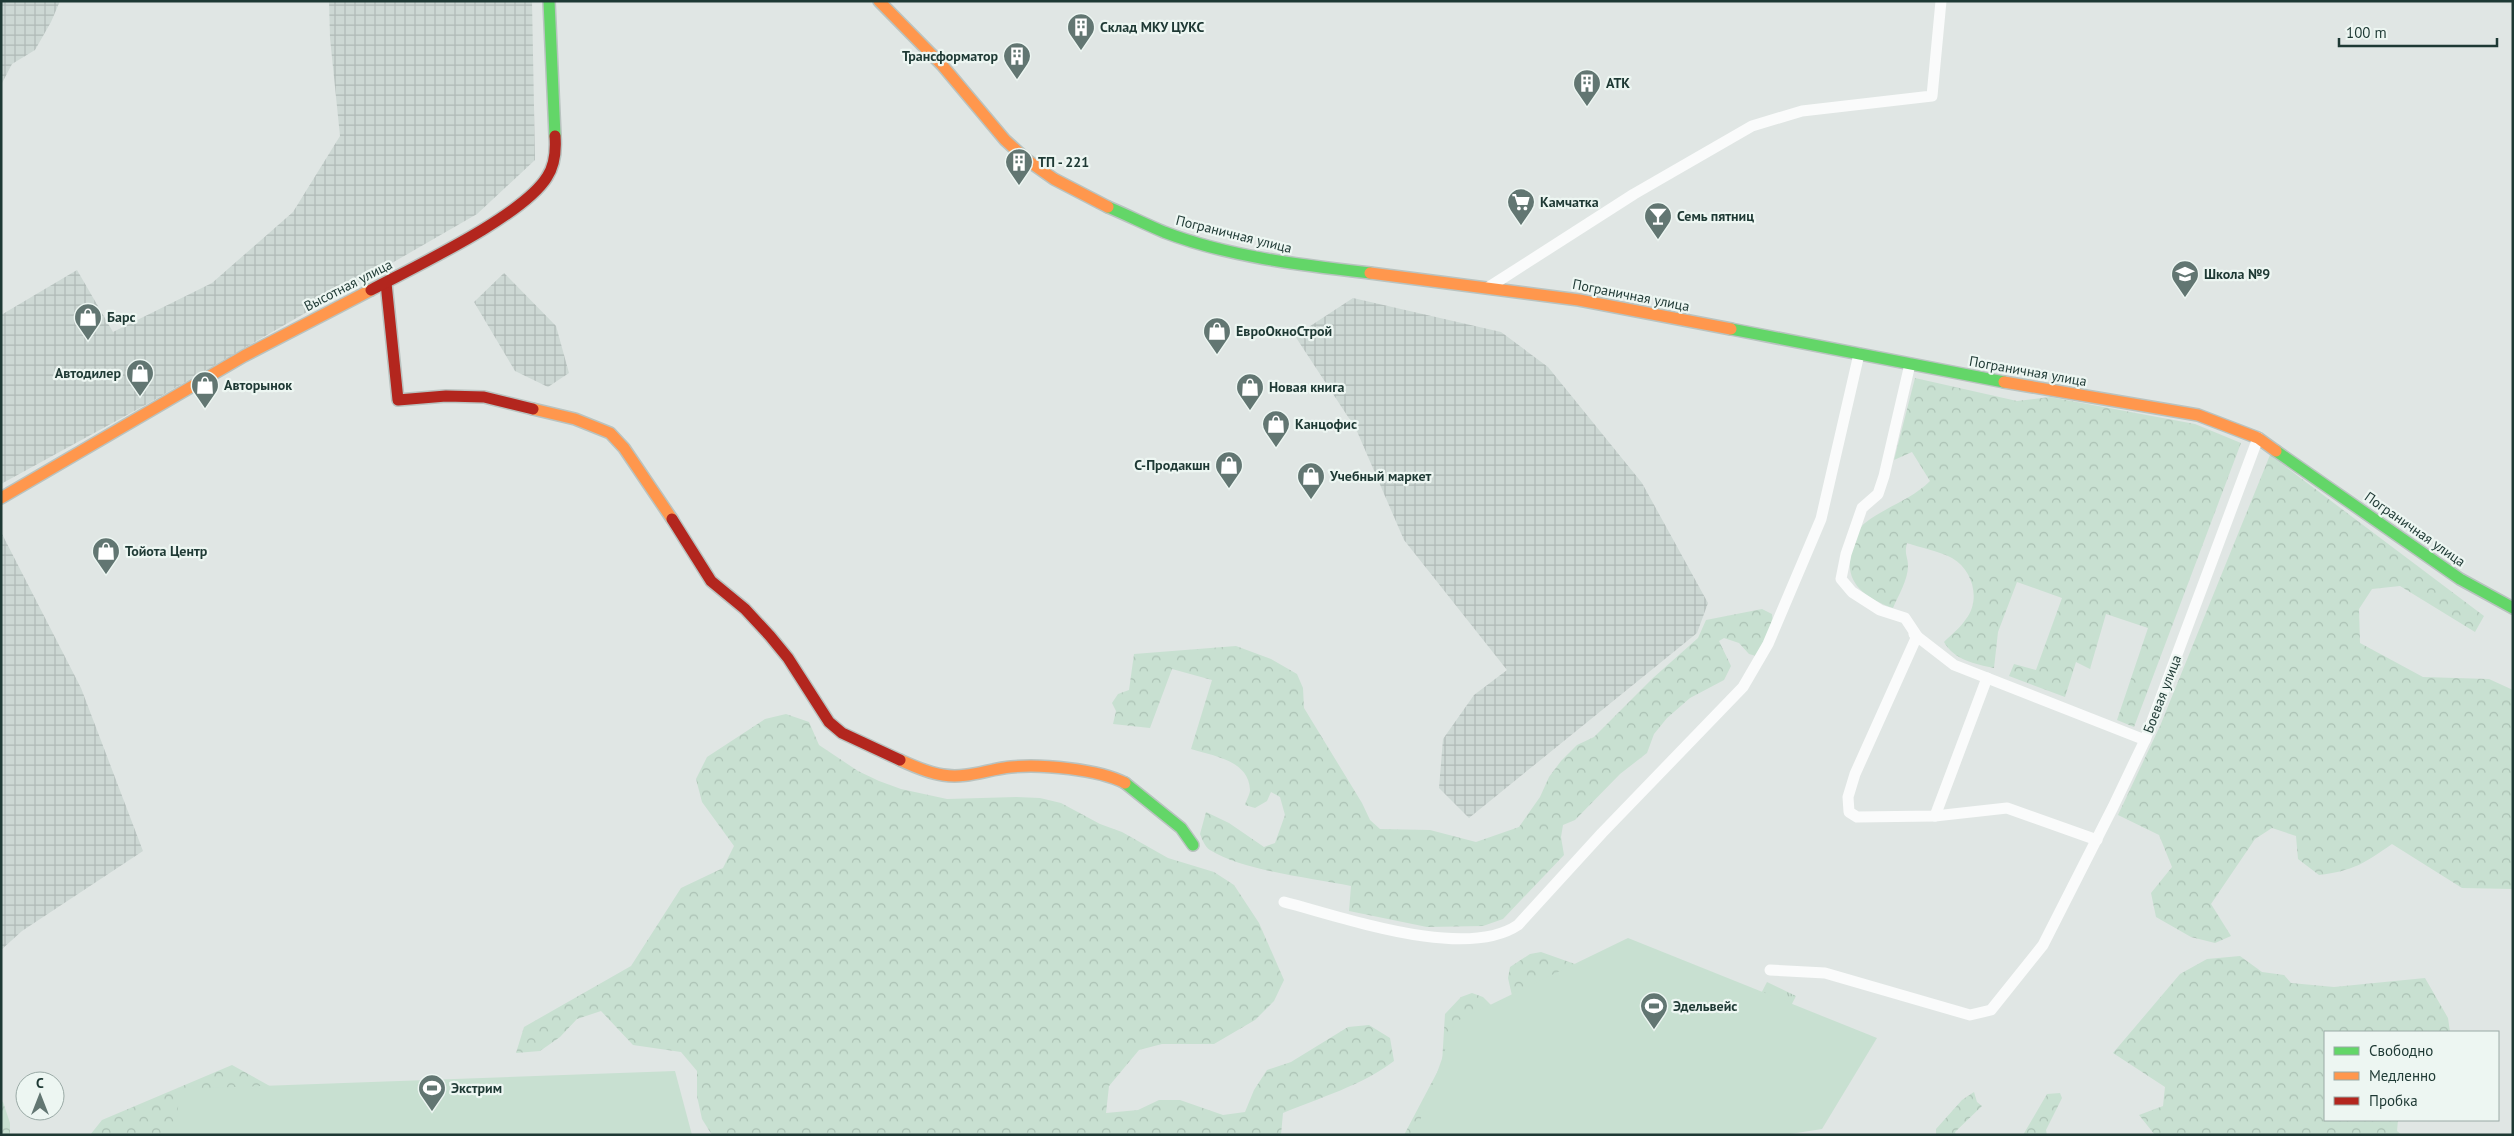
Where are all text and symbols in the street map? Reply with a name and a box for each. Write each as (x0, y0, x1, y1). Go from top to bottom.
building icon: Склад МКУ ЦУКС (1066, 12, 1096, 51)
scale bar (2339, 15, 2496, 47)
place label: Склад МКУ ЦУКС (1100, 18, 1204, 36)
text: 100 m (2346, 23, 2387, 42)
building icon: Трансформатор (1002, 41, 1032, 80)
place label: Трансформатор (902, 47, 998, 65)
building icon: АТК (1572, 68, 1602, 107)
place label: АТК (1606, 74, 1630, 92)
building icon: ТП - 221 (1004, 147, 1034, 186)
place label: ТП - 221 (1038, 153, 1089, 171)
supermarket icon: Камчатка (1506, 187, 1536, 226)
place label: Камчатка (1540, 193, 1599, 211)
bar icon: Семь пятниц (1643, 201, 1673, 240)
place label: Семь пятниц (1677, 207, 1754, 225)
street label: Пограничная улица (1174, 211, 1294, 257)
street label: Высотная улица (301, 255, 395, 315)
school or university icon: Школа №9 (2170, 259, 2200, 298)
place label: Школа №9 (2204, 265, 2270, 283)
street label: Пограничная улица (1571, 275, 1691, 315)
shop icon: Барс (73, 302, 103, 341)
place label: Барс (107, 308, 136, 326)
shop icon: ЕвроОкноСтрой (1202, 316, 1232, 355)
place label: ЕвроОкноСтрой (1236, 322, 1332, 340)
street label: Пограничная улица (1968, 352, 2088, 390)
shop icon: Автодилер (125, 358, 155, 397)
place label: Автодилер (55, 364, 121, 382)
shop icon: Авторынок (190, 370, 220, 409)
shop icon: Новая книга (1235, 372, 1265, 411)
place label: Авторынок (224, 376, 292, 394)
place label: Новая книга (1269, 378, 1344, 396)
shop icon: Канцофис (1261, 409, 1291, 448)
place label: Канцофис (1295, 415, 1357, 433)
shop icon: С-Продакшн (1214, 450, 1244, 489)
place label: С-Продакшн (1134, 456, 1210, 474)
shop icon: Учебный маркет (1296, 461, 1326, 500)
place label: Учебный маркет (1329, 467, 1432, 485)
street label: Пограничная улица (2361, 487, 2469, 571)
shop icon: Тойота Центр (91, 536, 121, 575)
place label: Тойота Центр (125, 542, 208, 560)
street label: Боевая улица (2139, 652, 2185, 736)
sports icon: Эдельвейс (1639, 991, 1669, 1030)
place label: Эдельвейс (1673, 997, 1737, 1015)
legend (2324, 1031, 2499, 1121)
text: Свободно (2369, 1041, 2433, 1060)
text: Медленно (2369, 1066, 2436, 1085)
north arrow (15, 1071, 65, 1121)
sports icon: Экстрим (417, 1073, 447, 1112)
text: С (36, 1074, 44, 1092)
place label: Экстрим (451, 1079, 502, 1097)
text: Пробка (2369, 1091, 2418, 1110)

